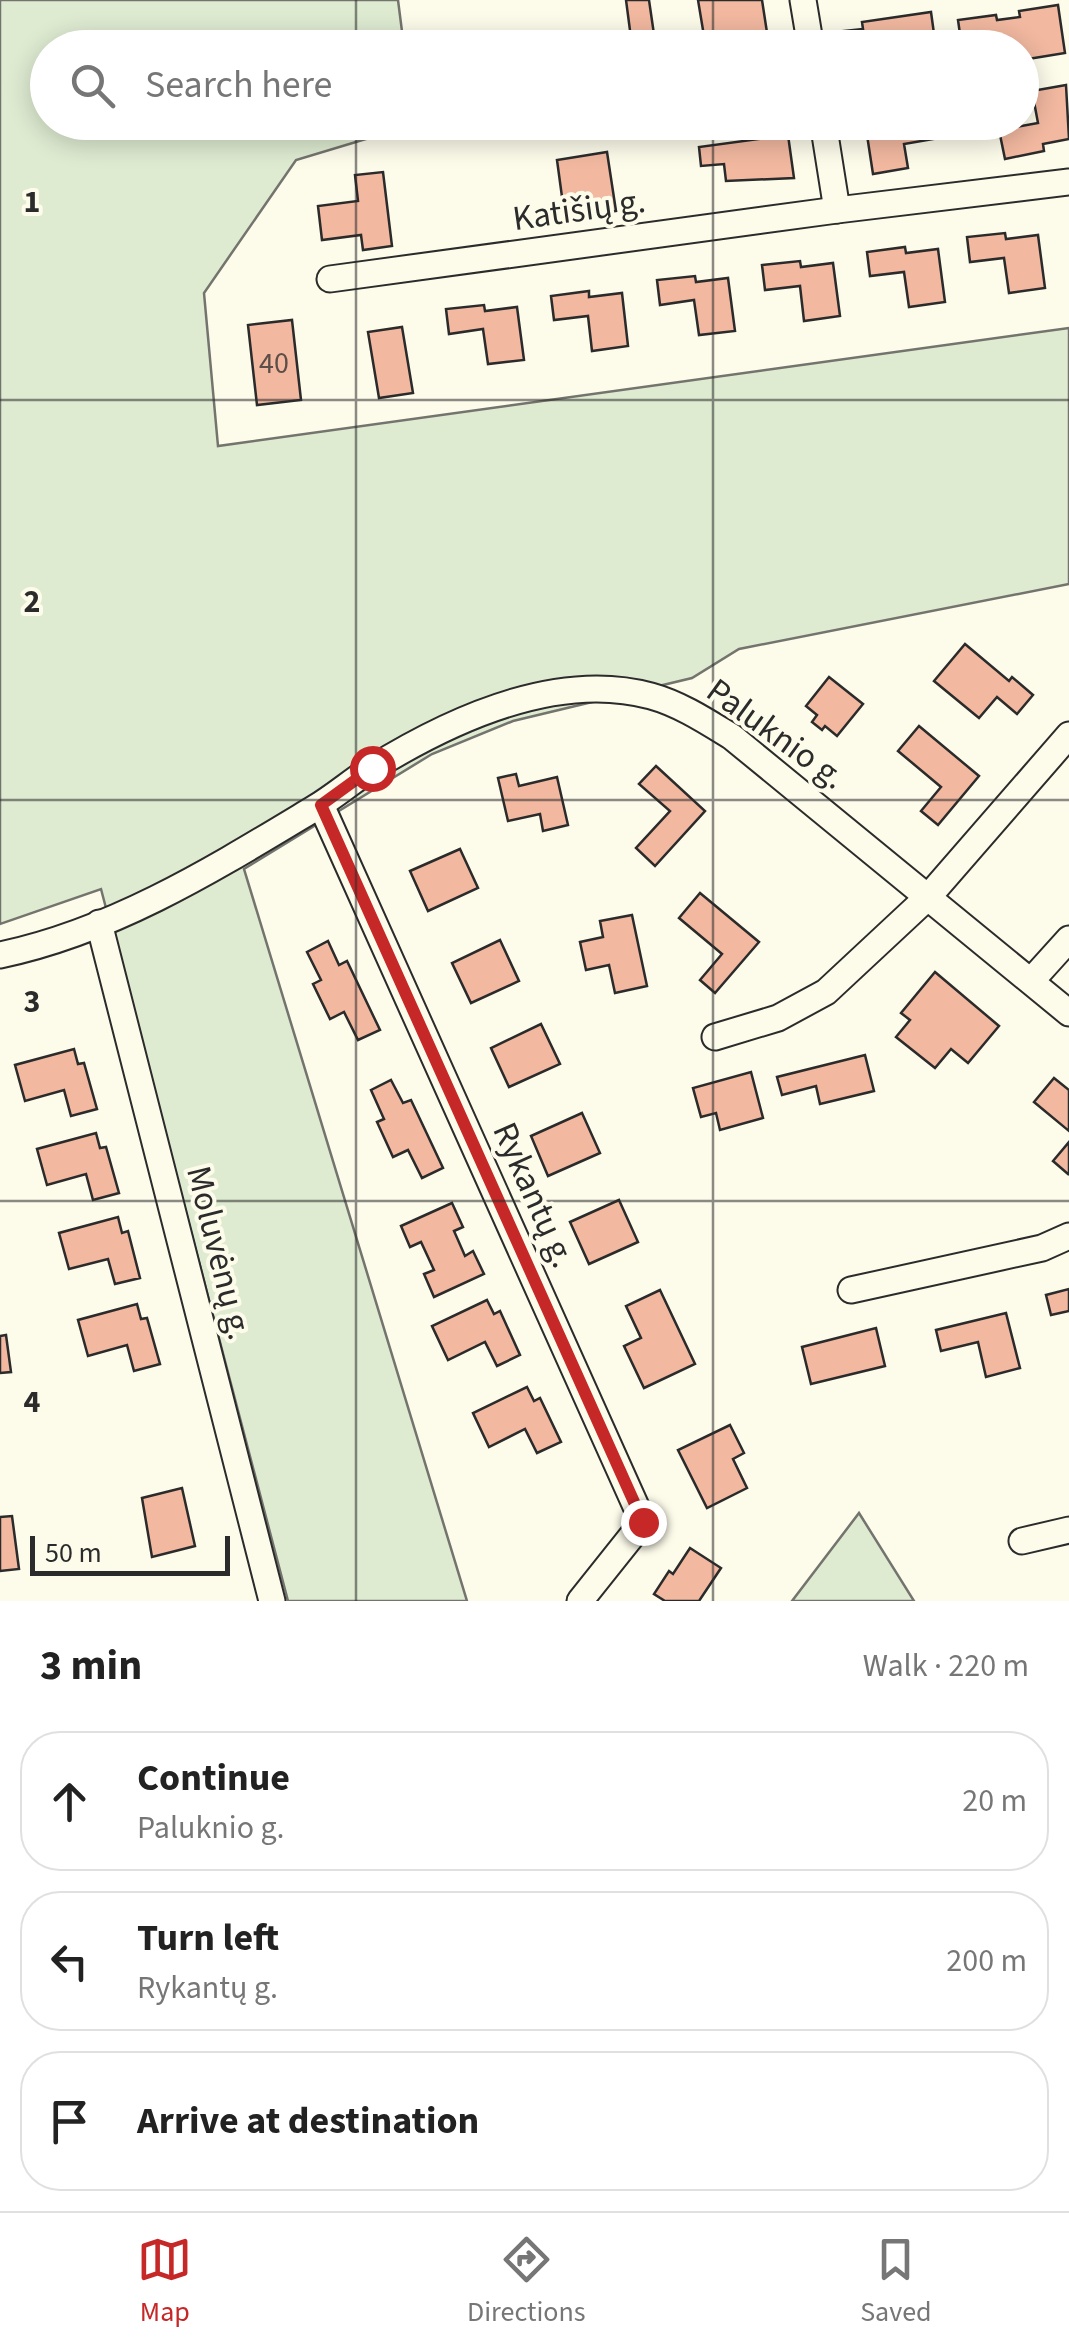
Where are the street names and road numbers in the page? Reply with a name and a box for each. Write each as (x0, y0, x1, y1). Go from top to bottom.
street label: Katišių g. (509, 176, 649, 244)
street label: Paluknio g. (696, 666, 856, 802)
street label: Rykantų g. (480, 1114, 588, 1276)
street label: Moluvėnų g. (173, 1161, 265, 1345)

